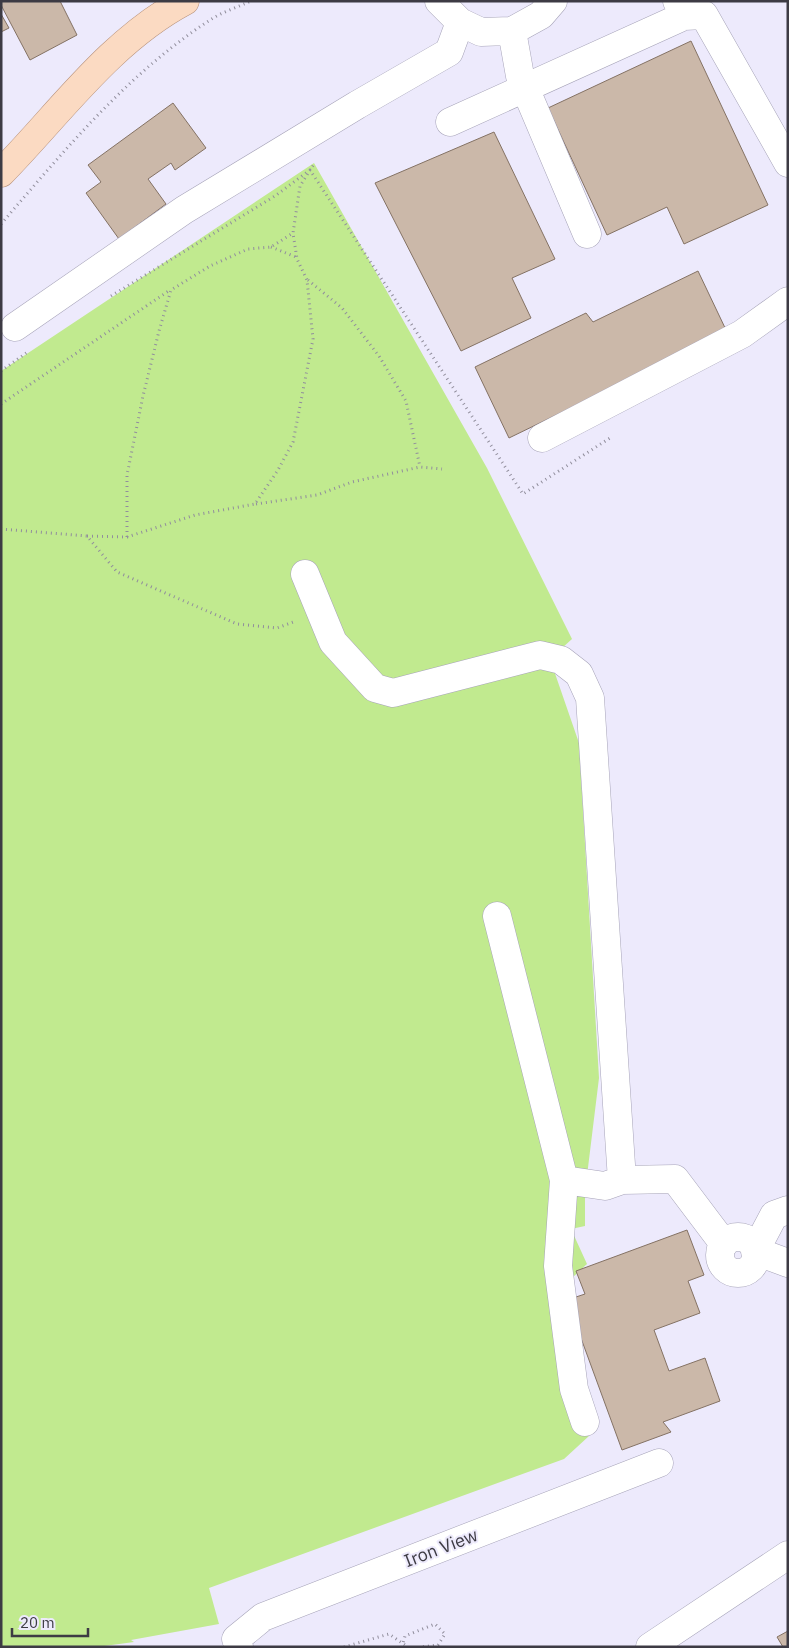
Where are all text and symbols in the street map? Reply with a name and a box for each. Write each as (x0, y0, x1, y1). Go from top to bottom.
street label: Iron View (401, 1523, 481, 1572)
scale bar (12, 1606, 89, 1638)
text: 20 m (20, 1613, 55, 1632)

